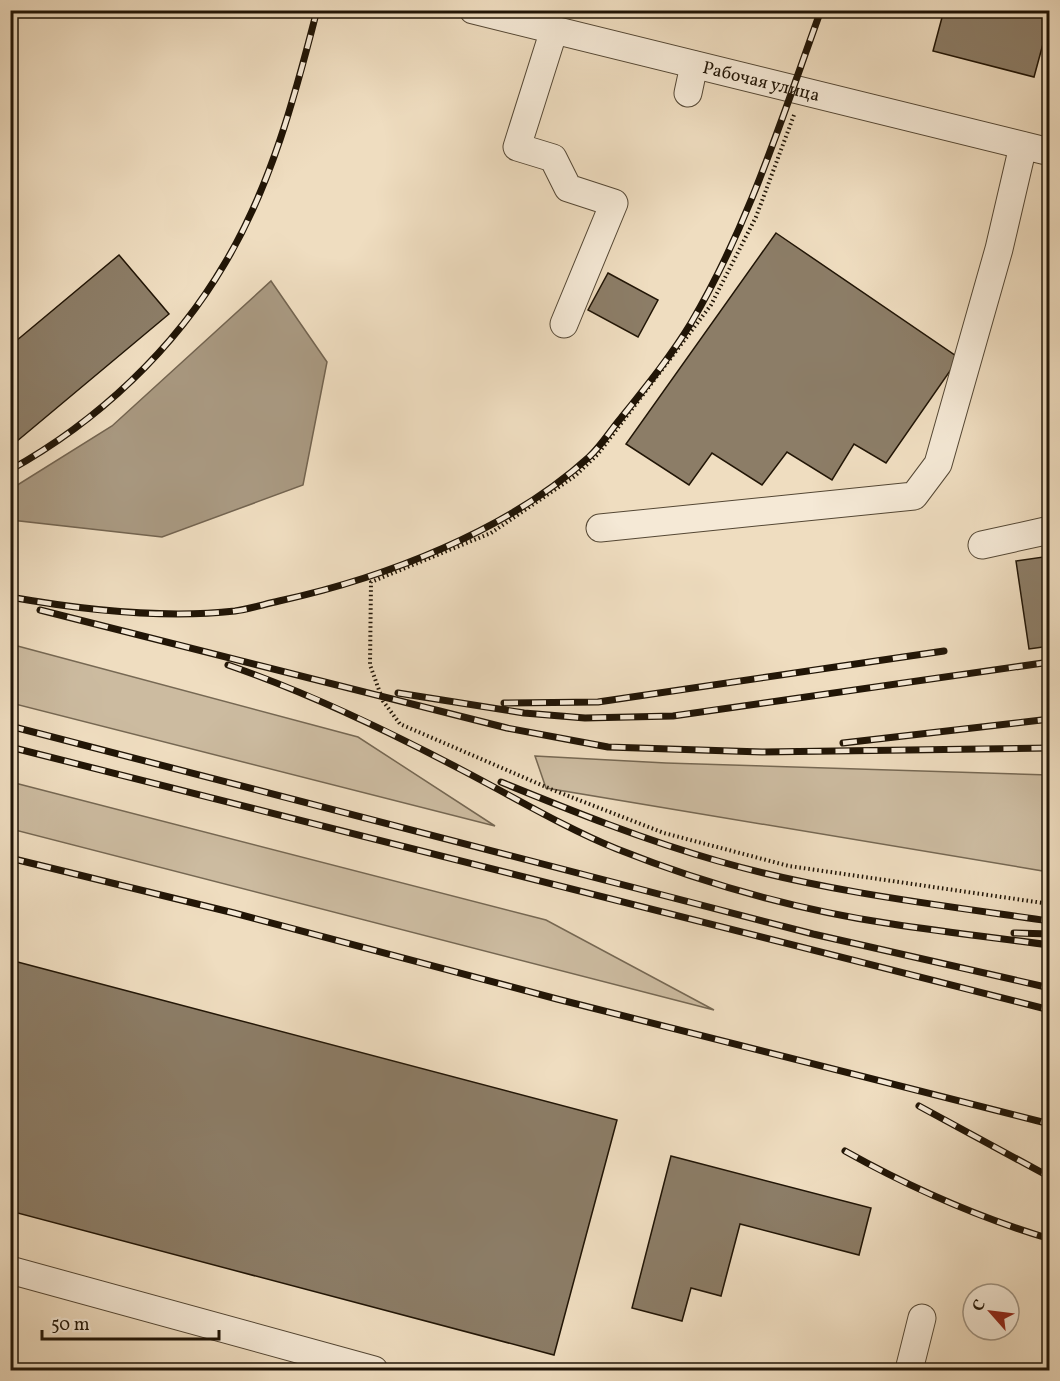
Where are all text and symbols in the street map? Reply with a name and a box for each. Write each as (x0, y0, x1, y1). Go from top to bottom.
street label: Рабочая улица (700, 56, 822, 109)
north arrow (961, 1282, 1021, 1342)
text: С (967, 1296, 992, 1316)
scale bar (42, 1303, 219, 1341)
text: 50 m (51, 1313, 90, 1338)

